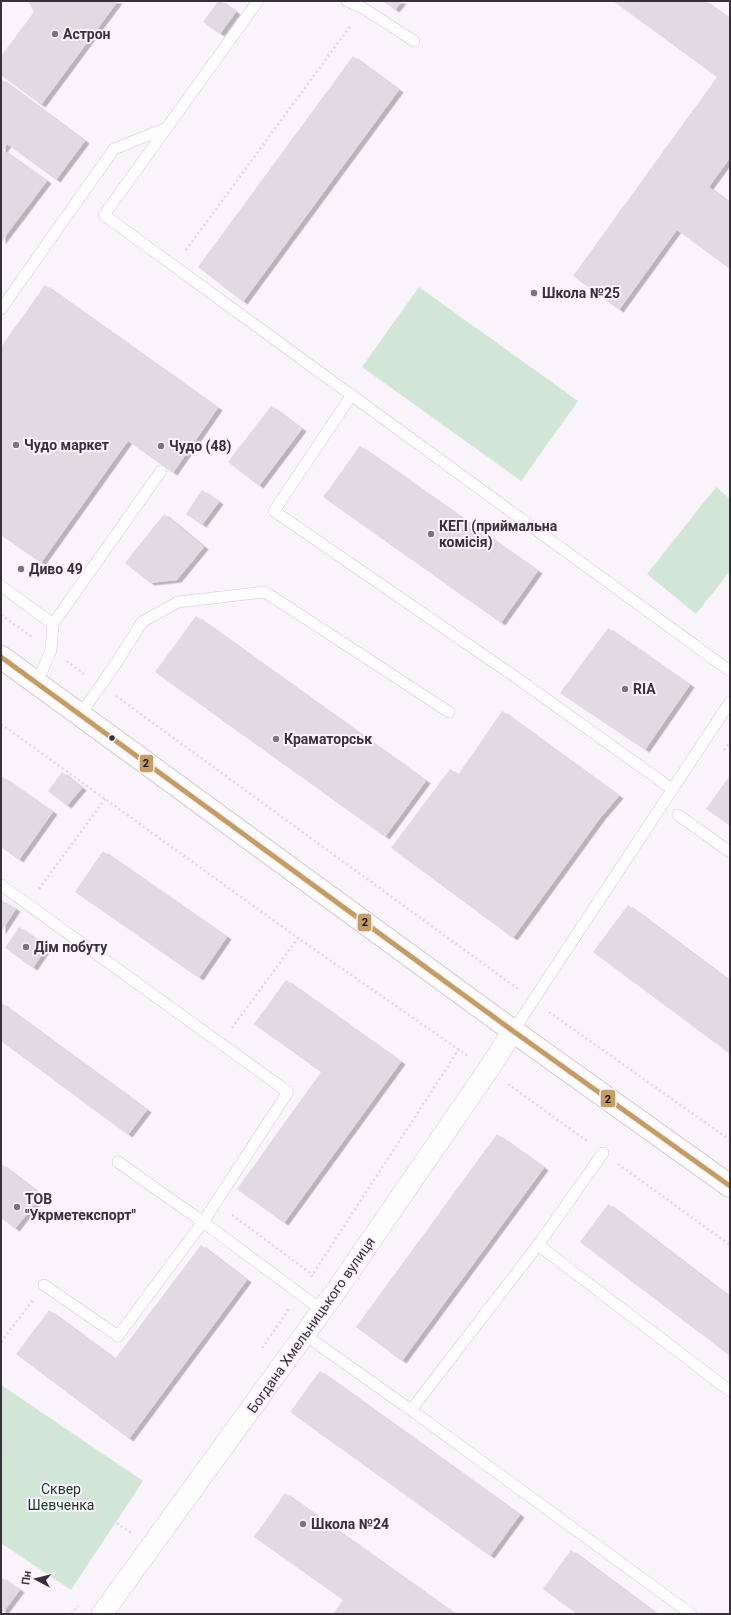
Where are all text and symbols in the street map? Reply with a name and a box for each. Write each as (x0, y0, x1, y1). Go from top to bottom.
place label: Астрон (63, 26, 111, 42)
marker: Астрон (50, 29, 60, 39)
place label: Школа №25 (542, 285, 620, 301)
marker: Школа №25 (529, 288, 539, 298)
place label: Чудо маркет (24, 437, 109, 453)
place label: Чудо (48) (169, 438, 232, 455)
marker: Чудо маркет (11, 440, 21, 450)
marker: Чудо (48) (156, 441, 166, 451)
place label: КЕГІ (приймальна комісія) (439, 518, 558, 551)
marker: КЕГІ (приймальна комісія) (426, 529, 436, 539)
place label: Диво 49 (29, 561, 83, 577)
marker: Диво 49 (16, 564, 26, 574)
place label: RIA (633, 681, 656, 697)
marker: RIA (620, 684, 630, 694)
place label: Краматорськ (284, 731, 372, 747)
unlabelled marker (107, 733, 117, 743)
marker: Краматорськ (271, 734, 281, 744)
line badge: 2 (139, 754, 154, 773)
text: 2 (143, 757, 149, 770)
line badge: 2 (357, 913, 372, 932)
text: 2 (362, 916, 368, 929)
place label: Дім побуту (34, 939, 108, 955)
marker: Дім побуту (21, 942, 31, 952)
line badge: 2 (600, 1089, 616, 1108)
text: 2 (605, 1093, 611, 1106)
place label: ТОВ "Укрметекспорт" (25, 1191, 136, 1223)
marker: ТОВ "Укрметекспорт" (12, 1202, 22, 1212)
street label: Богдана Хмельницького вулиця (244, 1234, 378, 1416)
park label: Сквер Шевченка (28, 1481, 94, 1513)
place label: Школа №24 (311, 1516, 389, 1532)
marker: Школа №24 (298, 1519, 308, 1529)
north arrow (16, 1559, 56, 1599)
text: Пн (19, 1570, 34, 1586)

